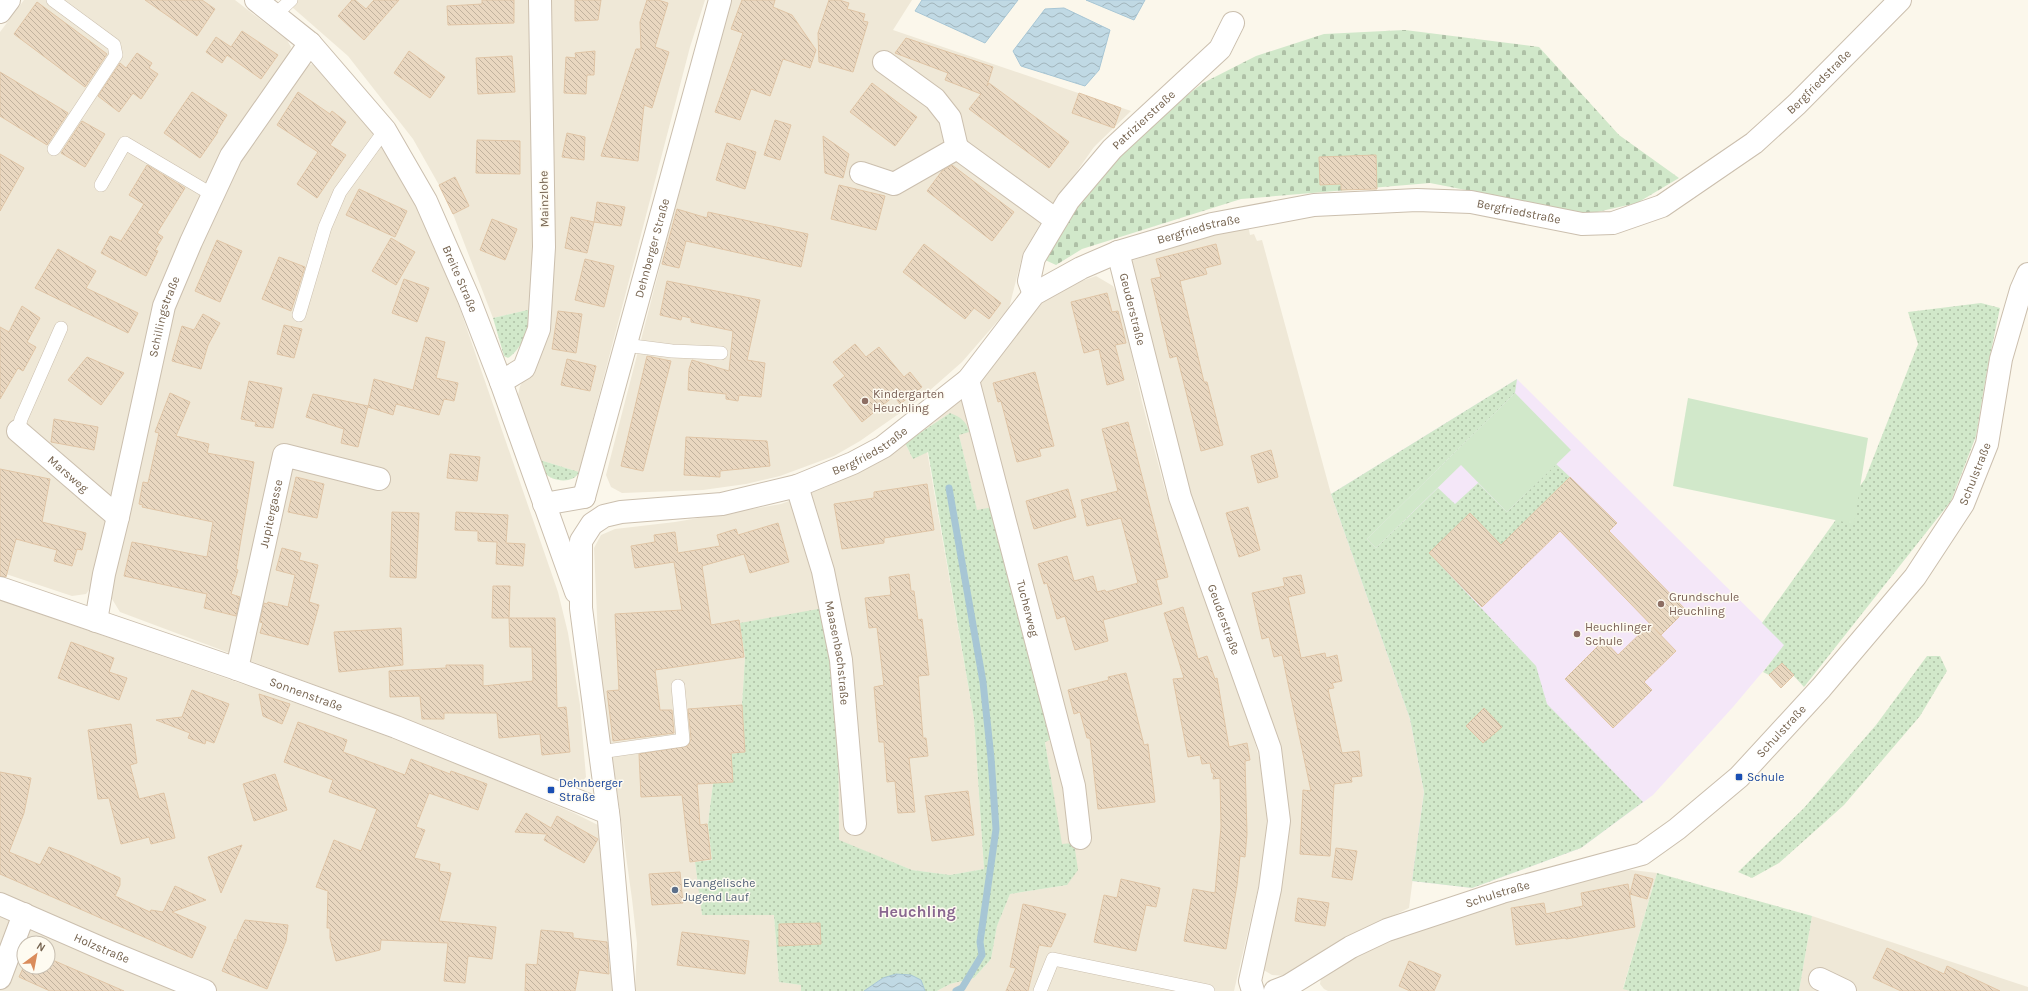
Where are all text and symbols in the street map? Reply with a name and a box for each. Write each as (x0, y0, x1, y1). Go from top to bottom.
street label: Bergfriedstraße (1784, 47, 1854, 117)
street label: Patrizierstraße (1109, 87, 1178, 152)
street label: Mainzlohe (537, 171, 551, 227)
street label: Bergfriedstraße (1476, 196, 1562, 227)
street label: Dehnberger Straße (632, 197, 672, 299)
street label: Bergfriedstraße (1155, 212, 1241, 247)
street label: Breite Straße (439, 243, 480, 314)
street label: Geuderstraße (1117, 272, 1148, 347)
street label: Schillingstraße (146, 274, 183, 359)
place label: Kindergarten Heuchling (873, 387, 944, 415)
marker: Kindergarten Heuchling (860, 396, 870, 406)
street label: Bergfriedstraße (830, 424, 910, 478)
street label: Schulstraße (1956, 441, 1994, 508)
street label: Marsweg (45, 453, 91, 495)
street label: Jupitergasse (257, 478, 285, 549)
street label: Tucherweg (1014, 578, 1042, 638)
street label: Geuderstraße (1205, 582, 1243, 657)
place label: Grundschule Heuchling (1669, 590, 1739, 618)
street label: Maasenbachstraße (822, 599, 852, 706)
marker: Grundschule Heuchling (1656, 599, 1666, 609)
place label: Heuchlinger Schule (1585, 620, 1652, 648)
marker: Heuchlinger Schule (1572, 629, 1582, 639)
street label: Sonnenstraße (267, 674, 345, 714)
street label: Schulstraße (1753, 702, 1809, 761)
place label: Schule (1747, 770, 1784, 784)
marker: Schule (1734, 772, 1744, 782)
place label: Dehnberger Straße (559, 776, 623, 804)
marker: Dehnberger Straße (546, 785, 556, 795)
place label: Evangelische Jugend Lauf (683, 876, 755, 904)
street label: Schulstraße (1463, 878, 1531, 911)
marker: Evangelische Jugend Lauf (670, 885, 680, 895)
district label: Heuchling (878, 902, 956, 921)
street label: Holzstraße (72, 930, 132, 966)
north arrow (16, 935, 56, 975)
text: N (34, 939, 48, 955)

